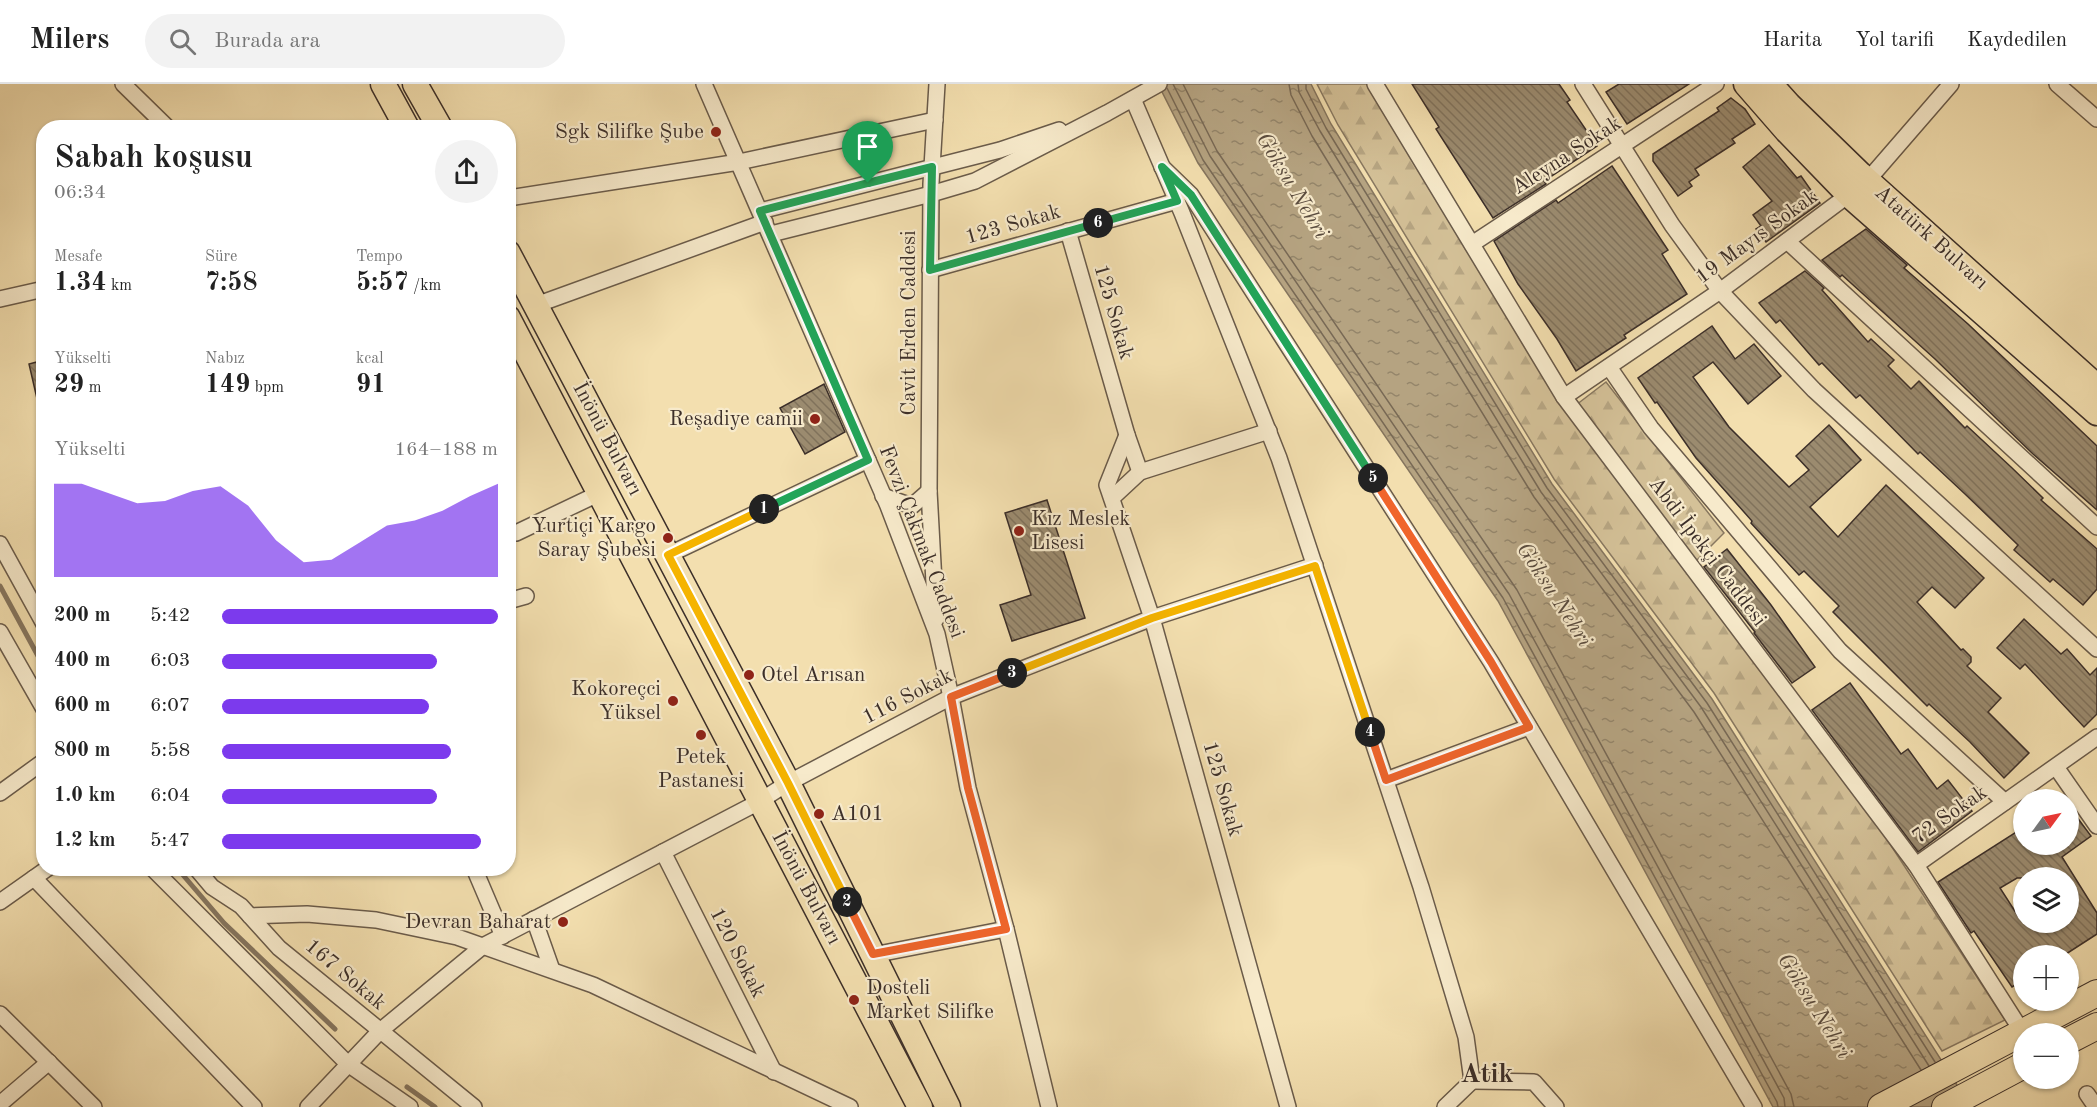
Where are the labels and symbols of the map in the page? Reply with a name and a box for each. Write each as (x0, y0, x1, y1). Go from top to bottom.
street label: Aleyna Sokak (1509, 113, 1626, 199)
pin (842, 121, 893, 183)
place label: Sgk Silifke Şube (555, 122, 704, 143)
marker: Sgk Silifke Şube (709, 125, 723, 139)
water label: Göksu Nehri (1252, 129, 1333, 244)
street label: Atatürk Bulvarı (1870, 182, 1992, 294)
street label: 19 Mayıs Sokak (1692, 186, 1822, 288)
street label: 123 Sokak (963, 201, 1063, 249)
pin: 6 (1083, 208, 1113, 238)
street label: Cavit Erden Caddesi (899, 230, 920, 416)
street label: 125 Sokak (1089, 262, 1137, 362)
street label: İnönü Bulvarı (568, 377, 649, 499)
place label: Reşadiye camii (669, 409, 803, 430)
marker: Reşadiye camii (808, 412, 822, 426)
street label: Fevzi Çakmak Caddesi (875, 443, 967, 641)
pin: 5 (1358, 463, 1388, 493)
street label: Abdi İpekçi Caddesi (1644, 471, 1773, 630)
pin: 1 (749, 494, 779, 524)
place label: Kız Meslek Lisesi (1031, 509, 1130, 554)
place label: Yurtiçi Kargo Saray Şubesi (531, 516, 656, 561)
marker: Kız Meslek Lisesi (1012, 524, 1026, 538)
marker: Yurtiçi Kargo Saray Şubesi (661, 531, 675, 545)
water label: Göksu Nehri (1512, 539, 1596, 652)
pin: 3 (997, 658, 1027, 688)
place label: Otel Arısan (761, 665, 865, 686)
street label: 116 Sokak (860, 665, 957, 729)
marker: Otel Arısan (742, 668, 756, 682)
place label: Kokoreçci Yüksel (571, 679, 661, 724)
marker: Kokoreçci Yüksel (666, 694, 680, 708)
pin: 4 (1355, 717, 1385, 747)
marker: Petek Pastanesi (694, 728, 708, 742)
street label: 125 Sokak (1198, 739, 1246, 839)
place label: Petek Pastanesi (658, 747, 744, 792)
street label: 72 Sokak (1909, 782, 1991, 848)
north arrow (2013, 789, 2079, 855)
place label: A101 (831, 804, 884, 825)
marker: A101 (812, 807, 826, 821)
street label: İnönü Bulvarı (767, 826, 848, 948)
pin: 2 (832, 887, 862, 917)
street label: 120 Sokak (705, 905, 769, 1002)
place label: Devran Baharat (405, 912, 551, 933)
marker: Devran Baharat (556, 915, 570, 929)
street label: 167 Sokak (301, 935, 389, 1015)
water label: Göksu Nehri (1773, 949, 1855, 1063)
place label: Dosteli Market Silifke (866, 978, 994, 1023)
marker: Dosteli Market Silifke (847, 993, 861, 1007)
district label: Atik (1460, 1061, 1514, 1088)

